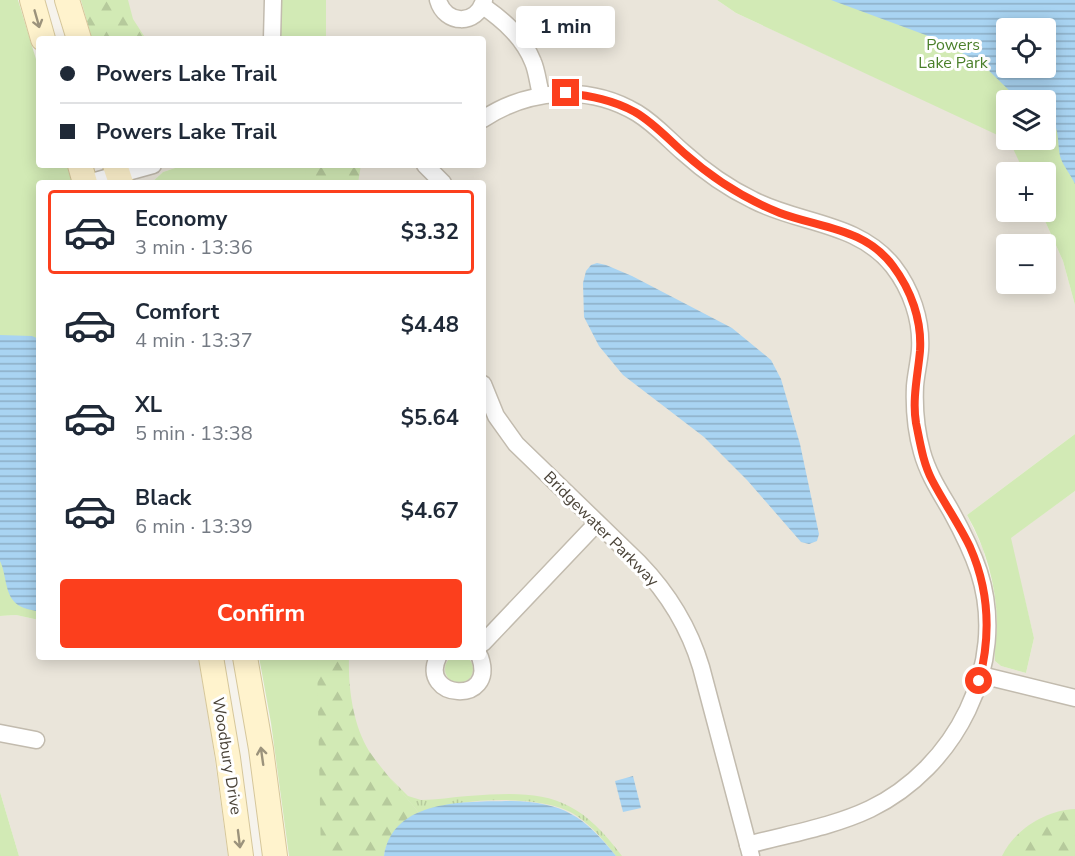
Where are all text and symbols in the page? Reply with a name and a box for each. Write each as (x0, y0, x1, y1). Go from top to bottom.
callout: 1 min (516, 6, 616, 48)
one-way arrow (32, 10, 43, 29)
text: 1 min (540, 13, 591, 40)
map controls (996, 18, 1056, 294)
button: locate (996, 18, 1056, 78)
park label: Powers Lake Park (918, 34, 989, 74)
text: Powers Lake Trail (96, 59, 277, 89)
route end (552, 79, 579, 106)
button: layers (996, 90, 1056, 150)
text: Powers Lake Trail (96, 117, 277, 147)
button: + (996, 162, 1056, 222)
text: Economy (135, 204, 227, 234)
icon: car (63, 205, 117, 259)
text: $3.32 (401, 217, 459, 247)
text: 3 min · 13:36 (135, 234, 253, 261)
button: − (996, 234, 1056, 294)
text: Comfort (135, 297, 219, 327)
icon: car (63, 298, 117, 352)
text: $4.48 (401, 310, 459, 340)
text: 4 min · 13:37 (135, 327, 253, 354)
text: XL (135, 390, 162, 420)
icon: car (63, 391, 117, 445)
text: $5.64 (401, 403, 459, 433)
text: 5 min · 13:38 (135, 420, 253, 447)
street label: Bridgewater Parkway (539, 467, 664, 592)
text: Black (135, 483, 191, 513)
icon: car (63, 484, 117, 538)
text: $4.67 (401, 496, 459, 526)
text: 6 min · 13:39 (135, 513, 253, 540)
button: Confirm (60, 579, 462, 648)
route start (965, 667, 992, 694)
street label: Woodbury Drive (207, 696, 247, 816)
one-way arrow (257, 747, 268, 767)
one-way arrow (234, 829, 245, 849)

